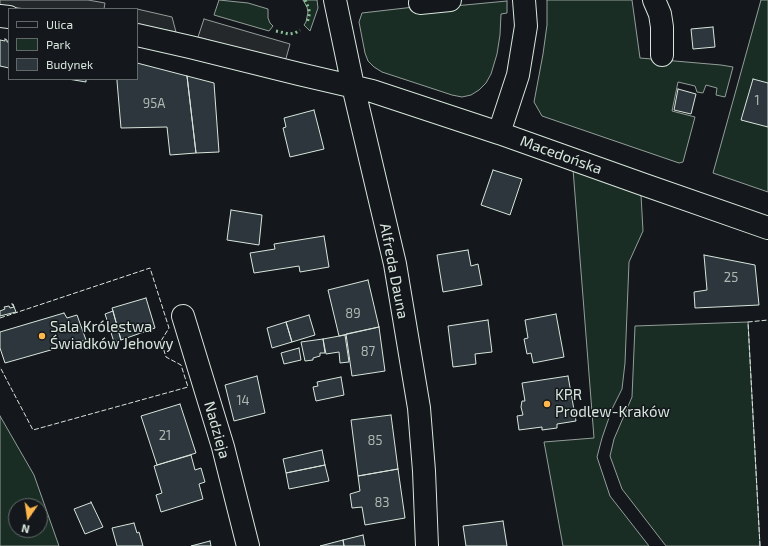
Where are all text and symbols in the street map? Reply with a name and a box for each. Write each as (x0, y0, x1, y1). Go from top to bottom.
legend (8, 8, 138, 80)
text: Ulica (46, 17, 73, 31)
text: Park (46, 37, 71, 51)
text: Budynek (46, 57, 93, 71)
house number: 1 (754, 93, 760, 109)
house number: 95A (143, 96, 165, 112)
street label: Macedońska (518, 132, 604, 178)
street label: Alfreda Dauna (376, 222, 412, 320)
house number: 25 (724, 270, 738, 286)
house number: 89 (345, 306, 361, 322)
place label: Sala Królestwa Świadków Jehowy (50, 318, 173, 353)
marker: Sala Królestwa Świadków Jehowy (37, 331, 47, 341)
house number: 87 (361, 344, 375, 360)
place label: KPR Prodlew-Kraków (555, 386, 670, 421)
house number: 14 (236, 393, 250, 409)
street label: Nadzieja (200, 399, 234, 461)
marker: KPR Prodlew-Kraków (542, 399, 552, 409)
house number: 21 (159, 428, 171, 444)
house number: 85 (368, 433, 382, 449)
house number: 83 (374, 495, 390, 511)
north arrow (8, 498, 48, 538)
text: N (20, 522, 31, 536)

